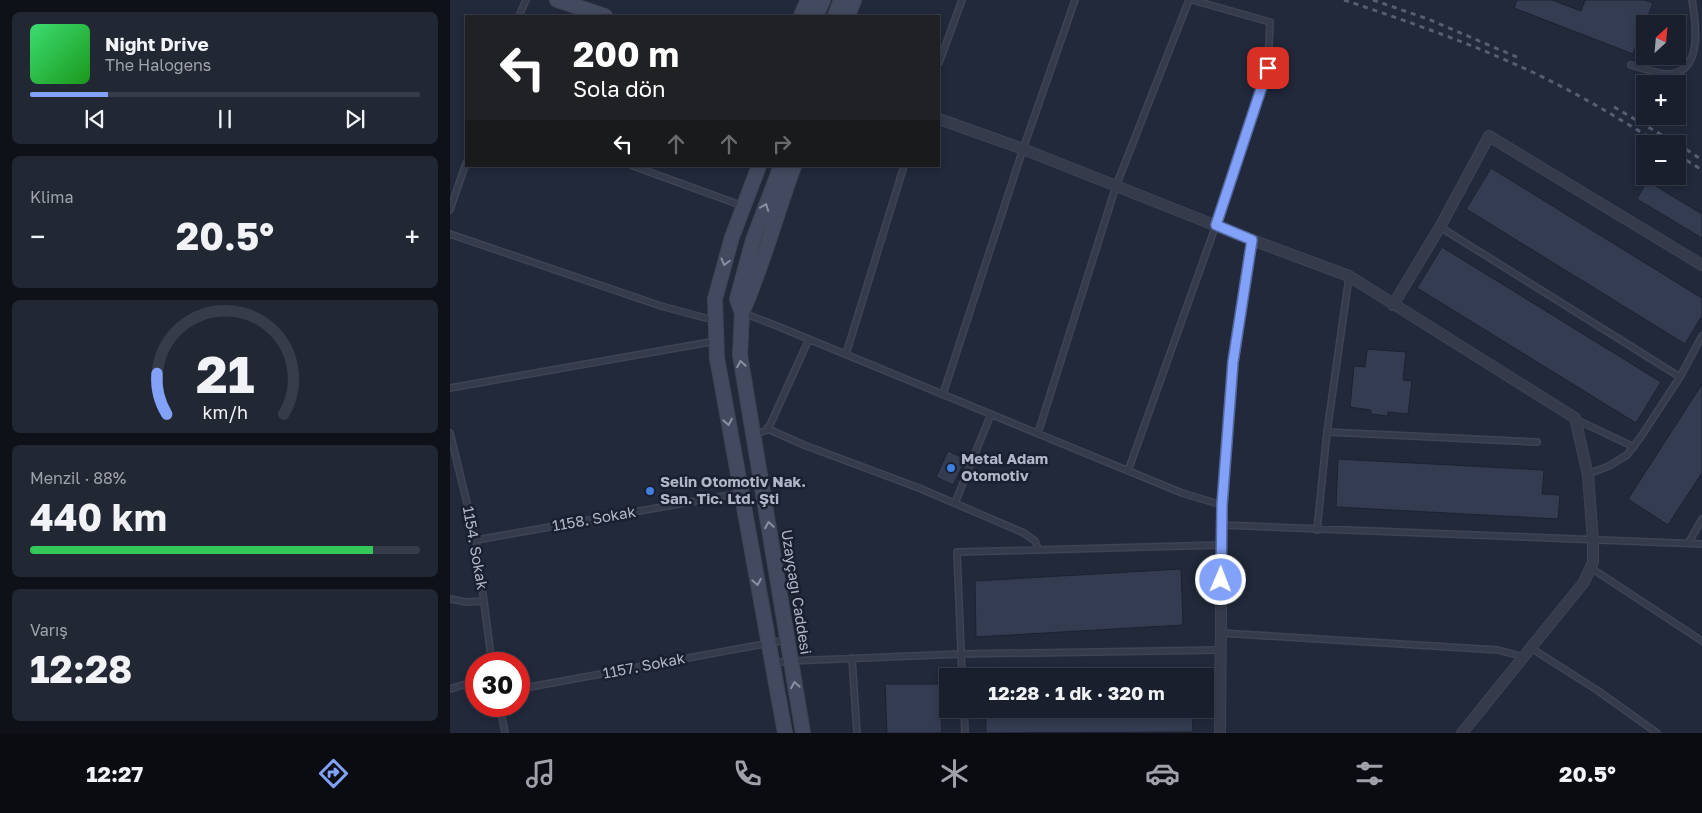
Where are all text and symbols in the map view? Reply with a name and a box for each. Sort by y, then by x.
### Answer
north arrow [1636,15,1686,65]
map controls [1636,15,1686,185]
text: Night Drive [105,32,209,55]
text: 200 m [573,33,679,75]
icon: left [490,35,555,100]
pin [1247,47,1289,89]
icon: arrive [1254,54,1282,82]
text: The Halogens [105,55,211,75]
text: Sola dön [573,75,666,102]
button: + [1636,75,1686,125]
icon: previous [81,105,109,133]
icon: pause [211,105,239,133]
icon: next [341,105,369,133]
icon: left [609,130,637,158]
icon: ahead [662,130,690,158]
icon: ahead [715,130,743,158]
icon: right [768,130,796,158]
button: − [1636,135,1686,185]
text: Klima [30,187,74,207]
one-way arrow [759,204,769,212]
text: 20.5° [176,213,274,258]
text: − [30,220,45,253]
text: + [405,220,420,253]
one-way arrow [721,257,731,265]
text: 21 [196,342,254,404]
one-way arrow [737,360,747,369]
text: km/h [202,401,248,423]
one-way arrow [723,417,733,426]
place label: Metal Adam Otomotiv [961,449,1048,484]
marker: Metal Adam Otomotiv [945,462,957,474]
text: Menzil · 88% [30,468,126,488]
place label: Selin Otomotiv Nak. San. Tic. Ltd. Şti [660,472,806,507]
marker: Selin Otomotiv Nak. San. Tic. Ltd. Şti [644,485,656,497]
text: 440 km [30,494,167,539]
street label: 1158. Sokak [551,502,638,534]
street label: 1154. Sokak [460,505,492,592]
one-way arrow [764,520,774,529]
street label: Uzayçağı Caddesi [778,528,816,656]
position arrow [1194,553,1246,605]
one-way arrow [752,577,762,586]
text: Varış [30,620,68,640]
text: 12:28 [30,646,132,691]
street label: 1157. Sokak [601,648,687,682]
speed limit sign: 30 [465,652,530,717]
one-way arrow [791,681,801,689]
text: 12:28 · 1 dk · 320 m [988,681,1165,704]
icon: directions [316,756,351,791]
icon: music [523,756,558,791]
icon: phone [730,756,765,791]
icon: climate [937,756,972,791]
icon: car [1145,756,1180,791]
icon: filters [1352,756,1387,791]
text: 12:27 [86,760,143,787]
text: 20.5° [1559,760,1616,787]

